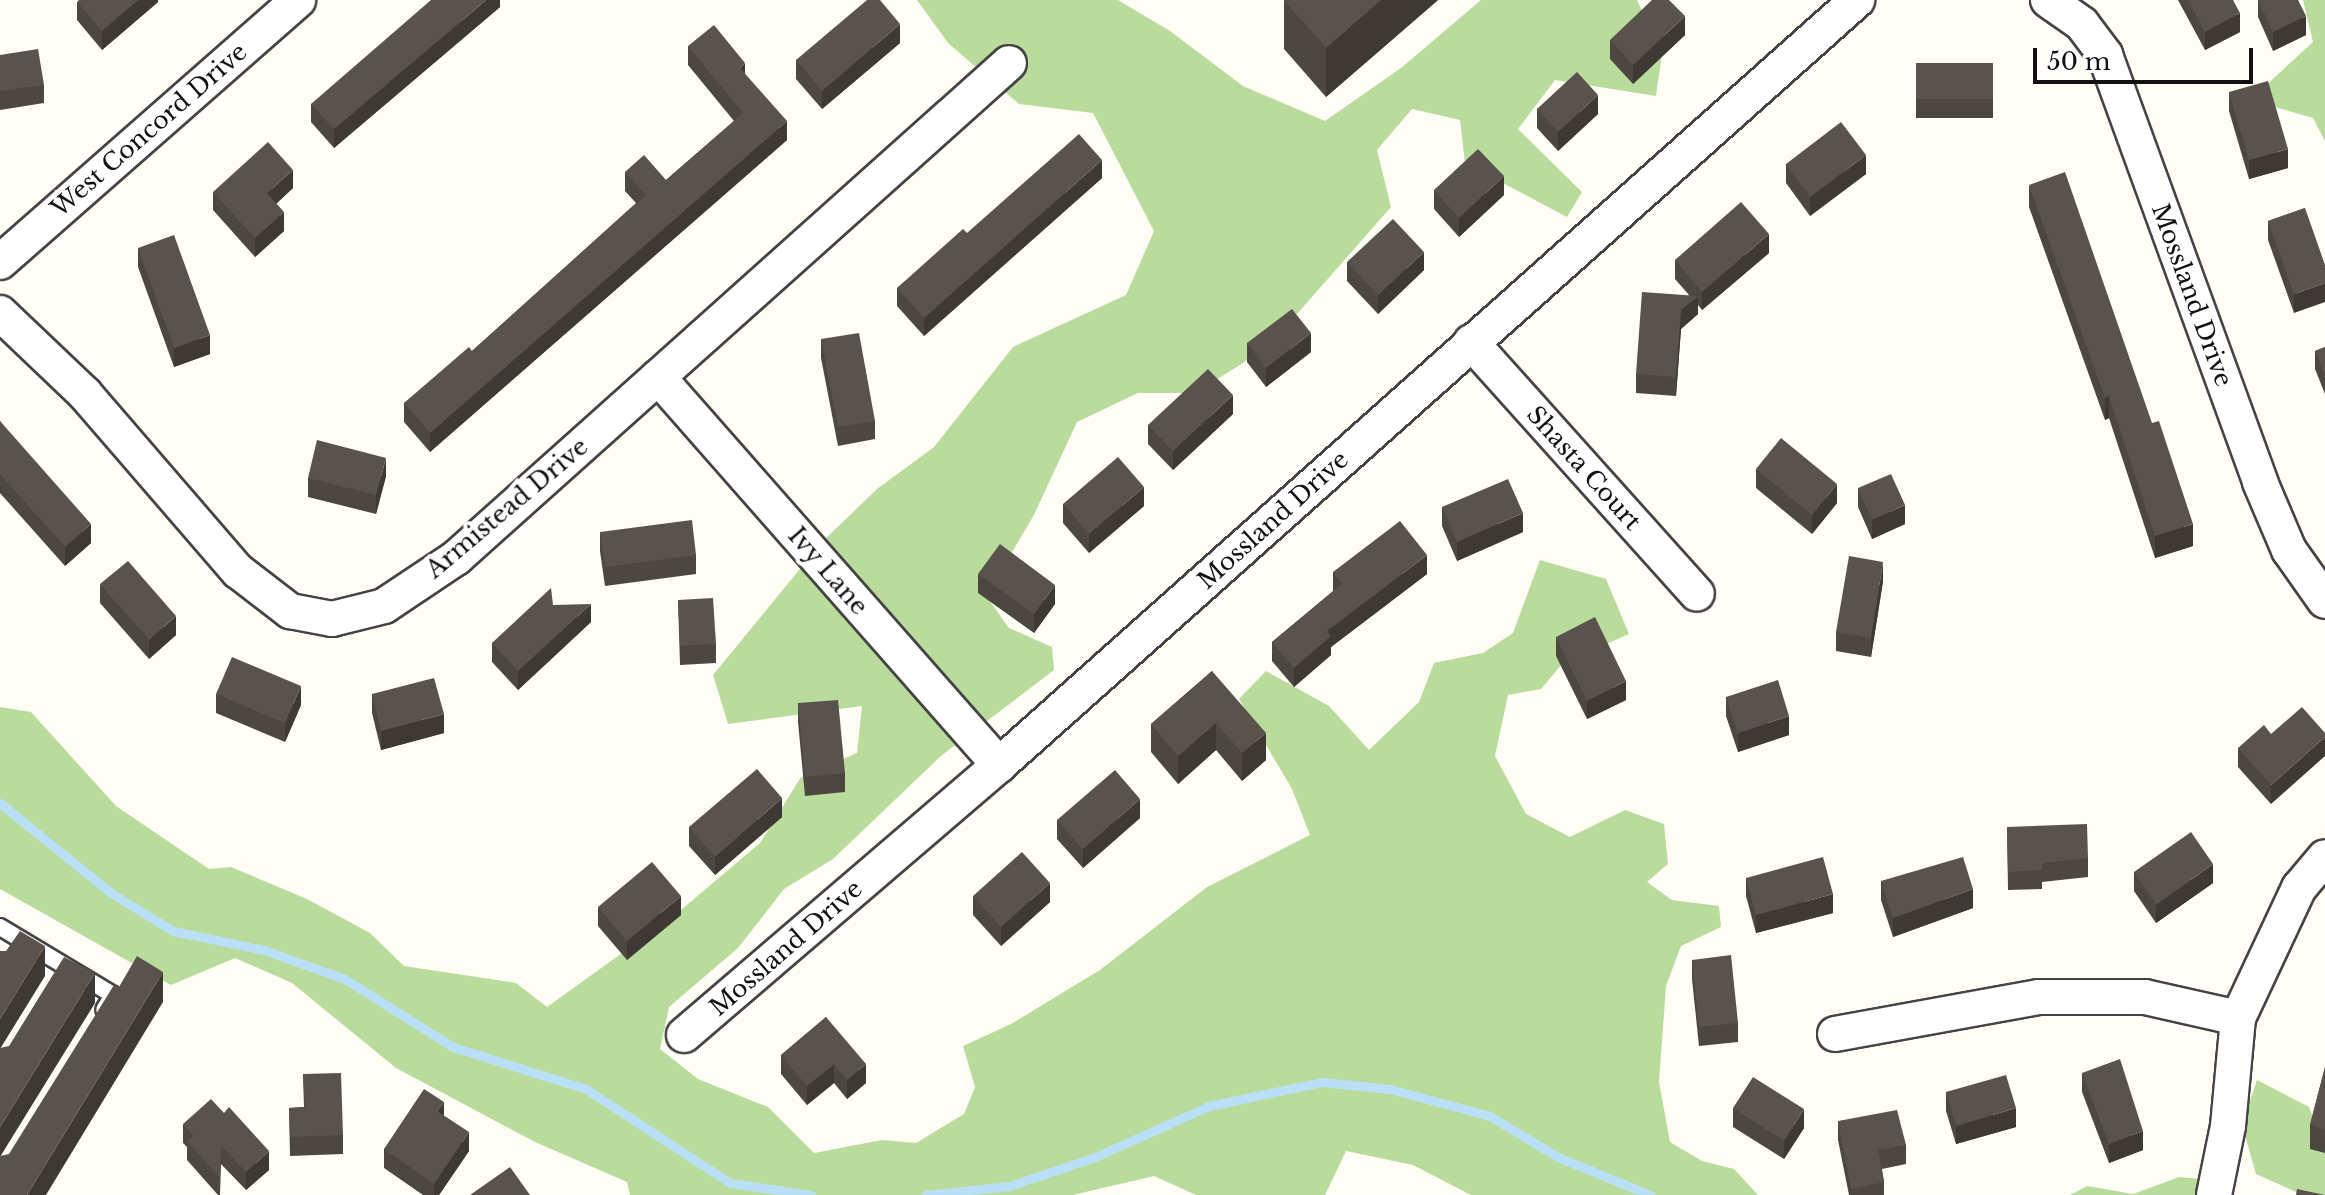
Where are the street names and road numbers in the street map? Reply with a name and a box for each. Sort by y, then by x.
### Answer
street label: West Concord Drive [45,37,253,223]
street label: Mossland Drive [2146,200,2238,390]
street label: Shasta Court [1521,400,1647,536]
street label: Armistead Drive [420,432,594,584]
street label: Mossland Drive [1192,445,1354,595]
street label: Ivy Lane [782,521,874,621]
street label: Mossland Drive [704,874,868,1022]

